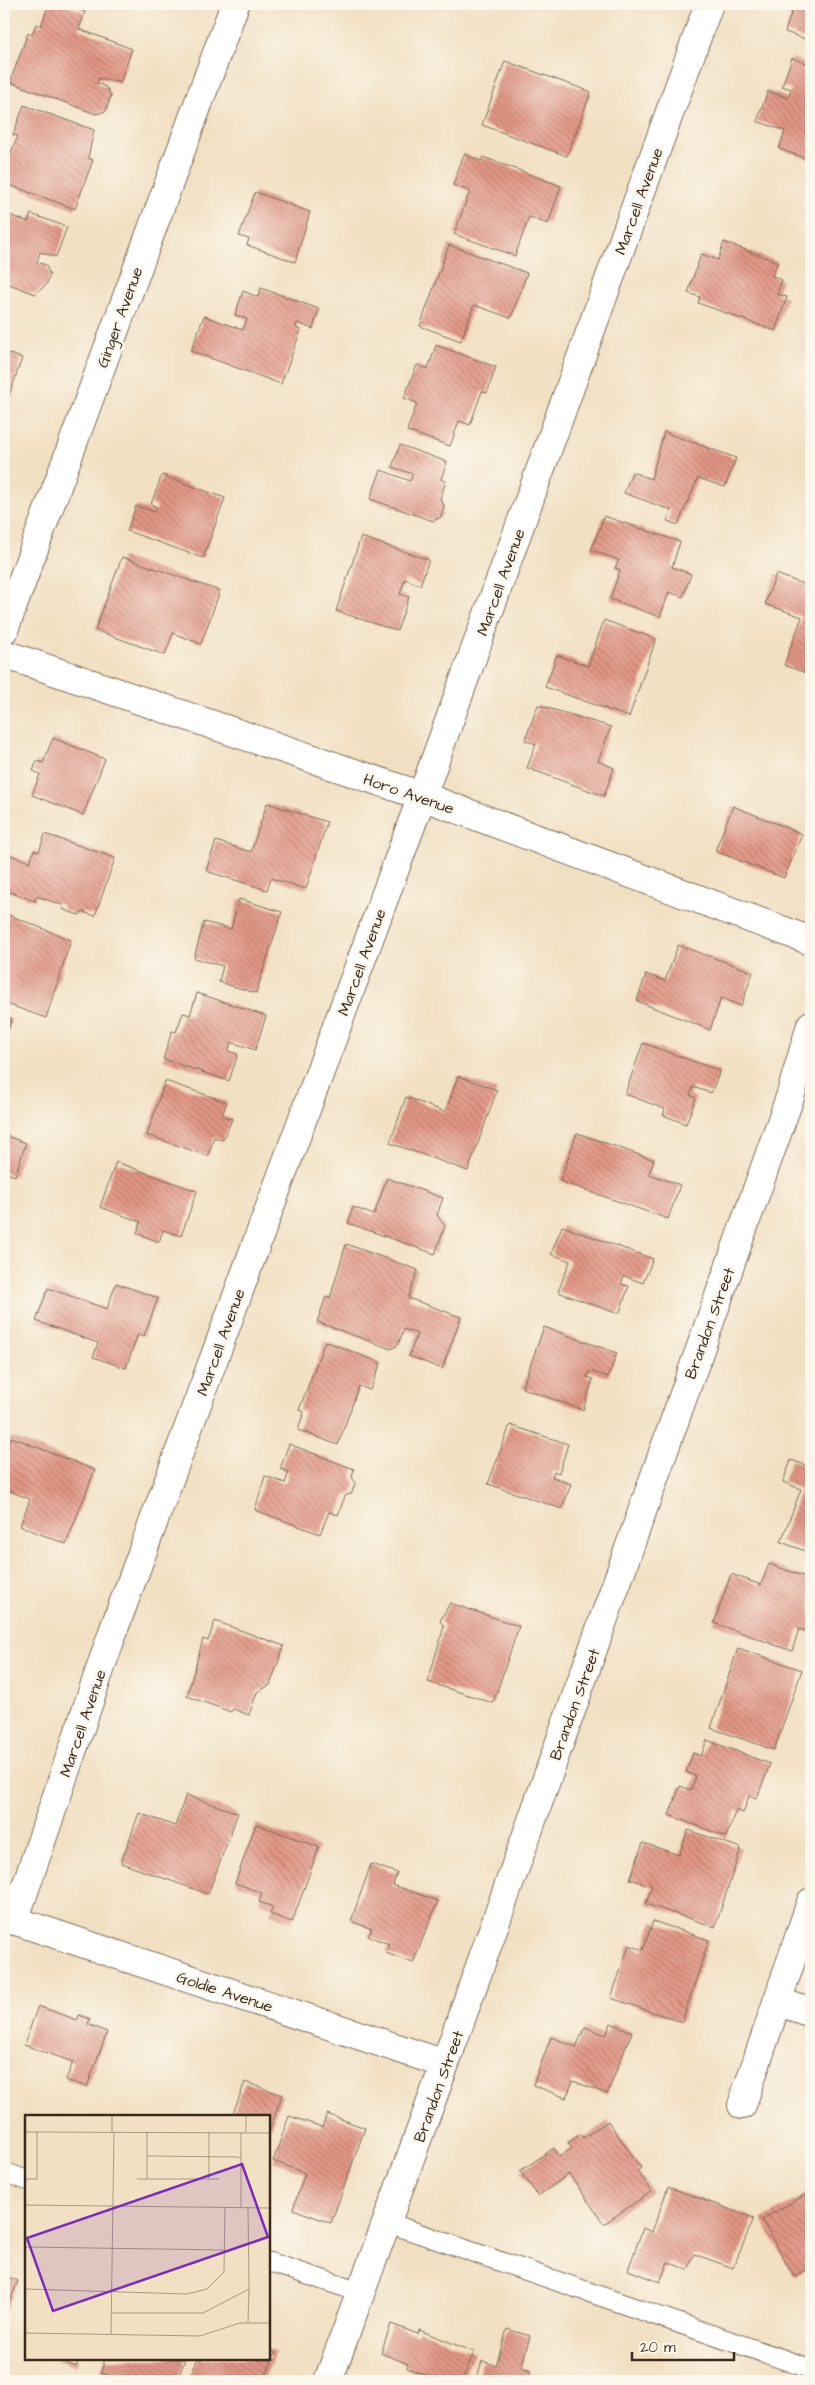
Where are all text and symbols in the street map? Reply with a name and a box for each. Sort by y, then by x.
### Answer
street label: Marcell Avenue [609,144,669,258]
street label: Ginger Avenue [92,264,149,371]
street label: Marcell Avenue [471,525,531,639]
street label: Horo Avenue [360,768,457,820]
street label: Marcell Avenue [332,905,392,1019]
street label: Brandon Street [680,1264,741,1382]
street label: Marcell Avenue [191,1285,251,1399]
street label: Brandon Street [545,1645,606,1763]
street label: Marcell Avenue [54,1666,112,1780]
street label: Goldie Avenue [174,1966,276,2018]
street label: Brandon Street [409,2027,470,2145]
inset map [25,2115,270,2360]
scale bar [632,2330,735,2362]
text: 20 m [640,2337,676,2358]

